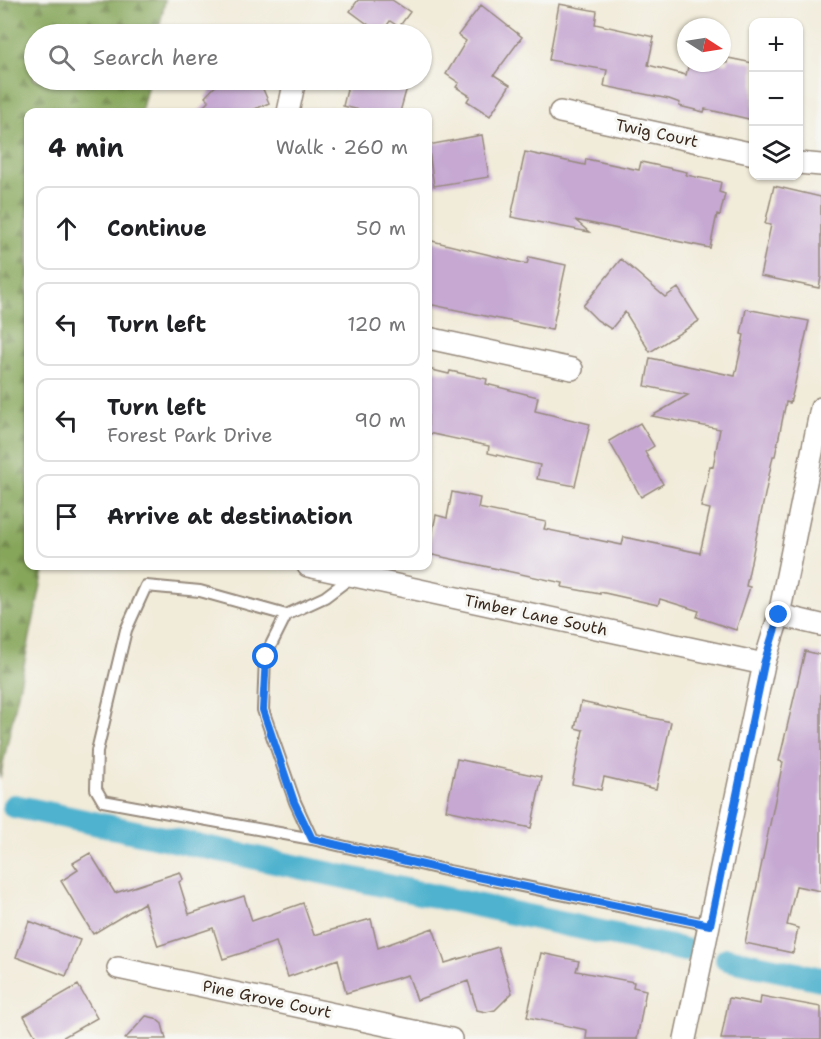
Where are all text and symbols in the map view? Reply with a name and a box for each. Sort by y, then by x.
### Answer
north arrow [677,18,731,72]
map controls [749,18,803,180]
button: + [749,18,803,72]
search box [24,24,432,90]
icon: search [45,41,78,74]
text: Search here [93,43,219,72]
button: − [749,72,803,126]
street label: Twig Court [614,114,700,152]
button: layers [749,126,803,180]
text: 4 min [48,130,124,165]
text: Walk · 260 m [276,134,408,160]
icon: ahead [50,212,83,245]
text: Continue [107,214,207,243]
text: 50 m [356,215,406,241]
icon: left [50,308,83,341]
text: Turn left [107,310,206,339]
text: 120 m [347,311,406,337]
text: Turn left [107,393,206,422]
icon: left [50,404,83,437]
text: 90 m [354,407,406,433]
text: Forest Park Drive [107,422,273,448]
icon: arrive [50,500,83,533]
text: Arrive at destination [107,502,353,531]
street label: Timber Lane South [462,590,610,640]
route end [765,601,791,627]
route start [252,643,278,669]
street label: Pine Grove Court [201,975,333,1023]

